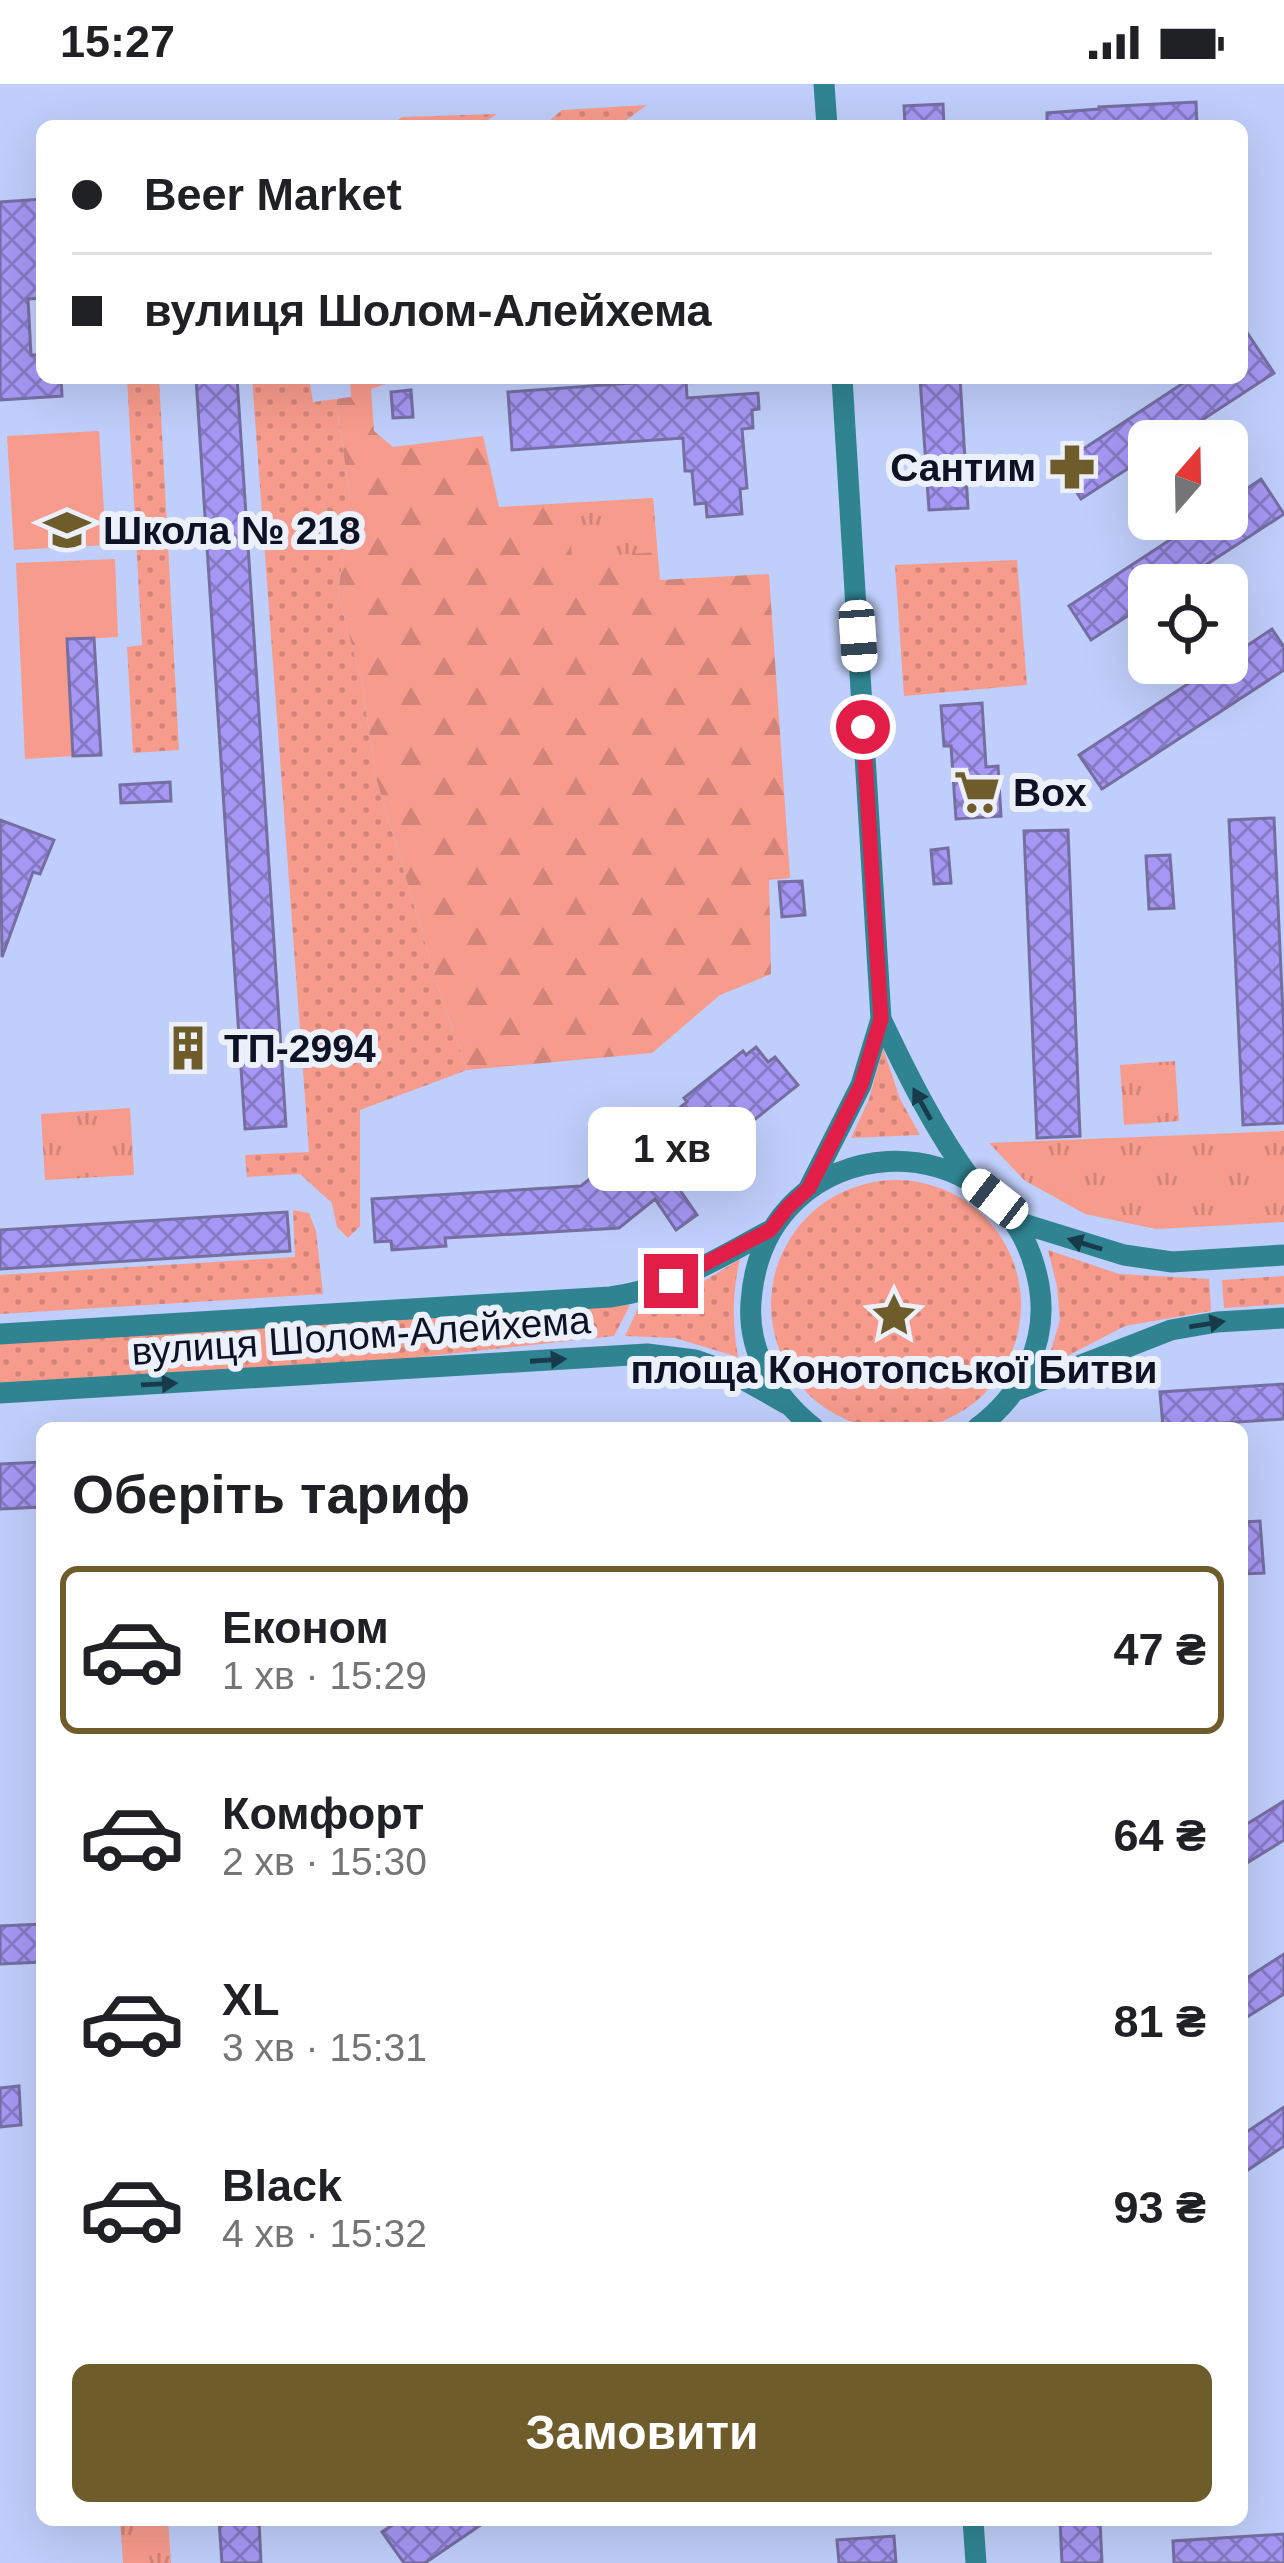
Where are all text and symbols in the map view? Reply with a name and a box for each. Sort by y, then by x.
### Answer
text: 15:27 [60,16,175,67]
text: Beer Market [144,169,402,220]
text: вулиця Шолом-Алейхема [144,285,712,336]
north arrow [1128,420,1248,540]
map controls [1128,420,1248,684]
pharmacy icon: Сантим [1047,442,1097,492]
place label: Сантим [890,446,1036,489]
school or university icon: Школа № 218 [42,505,92,555]
place label: Школа № 218 [103,509,361,552]
button: locate [1128,564,1248,684]
car [838,599,878,673]
route start [836,700,890,754]
supermarket icon: Box [952,767,1002,817]
place label: Box [1013,771,1087,814]
building icon: ТП-2994 [163,1023,213,1073]
place label: ТП-2994 [224,1027,376,1070]
one-way arrow [912,1086,933,1121]
callout: 1 хв [587,1107,755,1191]
text: 1 хв [633,1127,711,1170]
car [956,1163,1034,1235]
one-way arrow [1066,1234,1103,1252]
route end [644,1254,698,1308]
place icon: площа Конотопської Битви [869,1290,919,1340]
street label: вулиця Шолом-Алейхема [130,1298,592,1373]
one-way arrow [1188,1315,1226,1333]
place label: площа Конотопської Битви [631,1348,1157,1391]
one-way arrow [530,1350,567,1369]
one-way arrow [141,1374,179,1393]
text: Оберіть тариф [72,1464,470,1524]
icon: car [78,1596,186,1704]
text: Економ [222,1602,389,1653]
text: 47 ₴ [1113,1624,1206,1675]
text: 1 хв · 15:29 [222,1654,427,1697]
icon: car [78,1782,186,1890]
text: Комфорт [222,1788,424,1839]
text: 64 ₴ [1113,1810,1206,1861]
text: 2 хв · 15:30 [222,1840,427,1883]
icon: car [78,1968,186,2076]
text: XL [222,1974,280,2025]
text: 81 ₴ [1113,1996,1206,2047]
text: 3 хв · 15:31 [222,2026,427,2069]
icon: car [78,2154,186,2262]
text: Black [222,2160,342,2211]
text: 93 ₴ [1113,2182,1206,2233]
text: 4 хв · 15:32 [222,2212,427,2255]
button: Замовити [72,2364,1212,2502]

